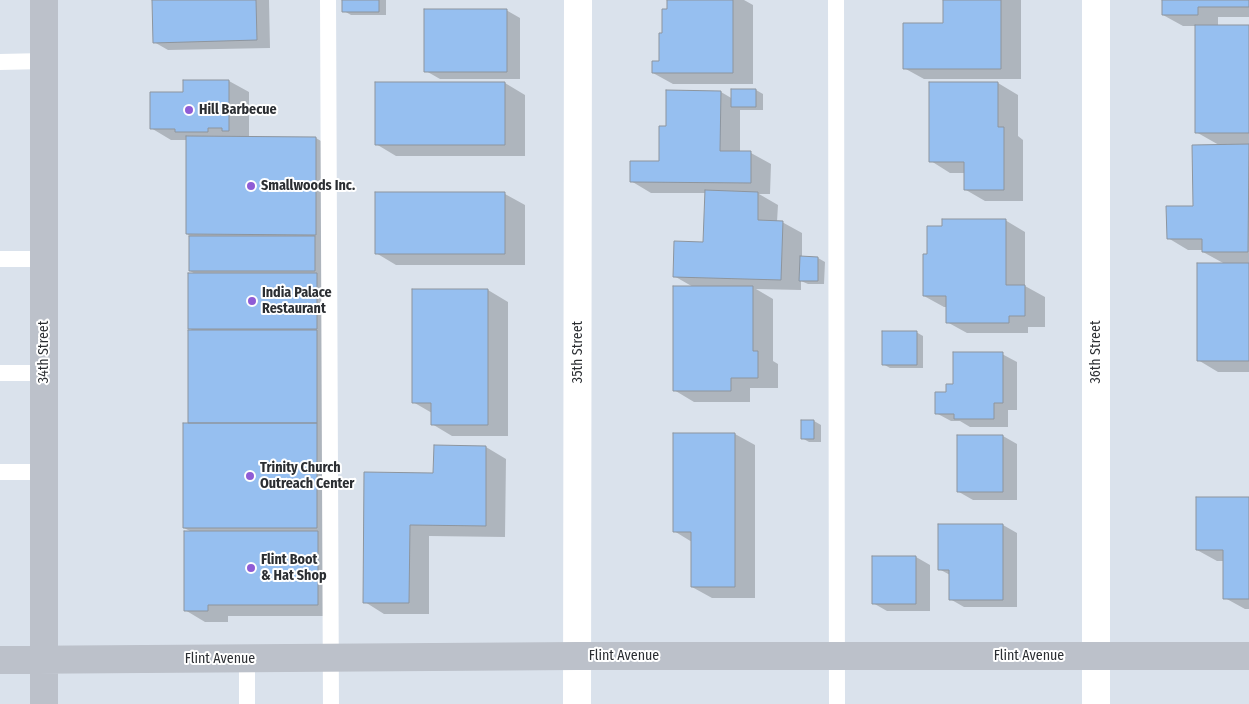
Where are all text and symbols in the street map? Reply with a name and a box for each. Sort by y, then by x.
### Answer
place label: Hill Barbecue [199,102,277,118]
marker: Hill Barbecue [183,104,195,116]
place label: Smallwoods Inc. [261,178,355,194]
marker: Smallwoods Inc. [245,180,257,192]
place label: India Palace Restaurant [262,285,332,318]
marker: India Palace Restaurant [246,295,258,307]
street label: 34th Street [36,321,52,383]
street label: 35th Street [570,321,586,383]
street label: 36th Street [1088,321,1104,383]
place label: Trinity Church Outreach Center [260,460,354,492]
marker: Trinity Church Outreach Center [244,470,256,482]
place label: Flint Boot & Hat Shop [261,552,327,584]
marker: Flint Boot & Hat Shop [245,562,257,574]
street label: Flint Avenue [589,648,659,664]
street label: Flint Avenue [994,648,1064,664]
street label: Flint Avenue [185,651,255,667]

